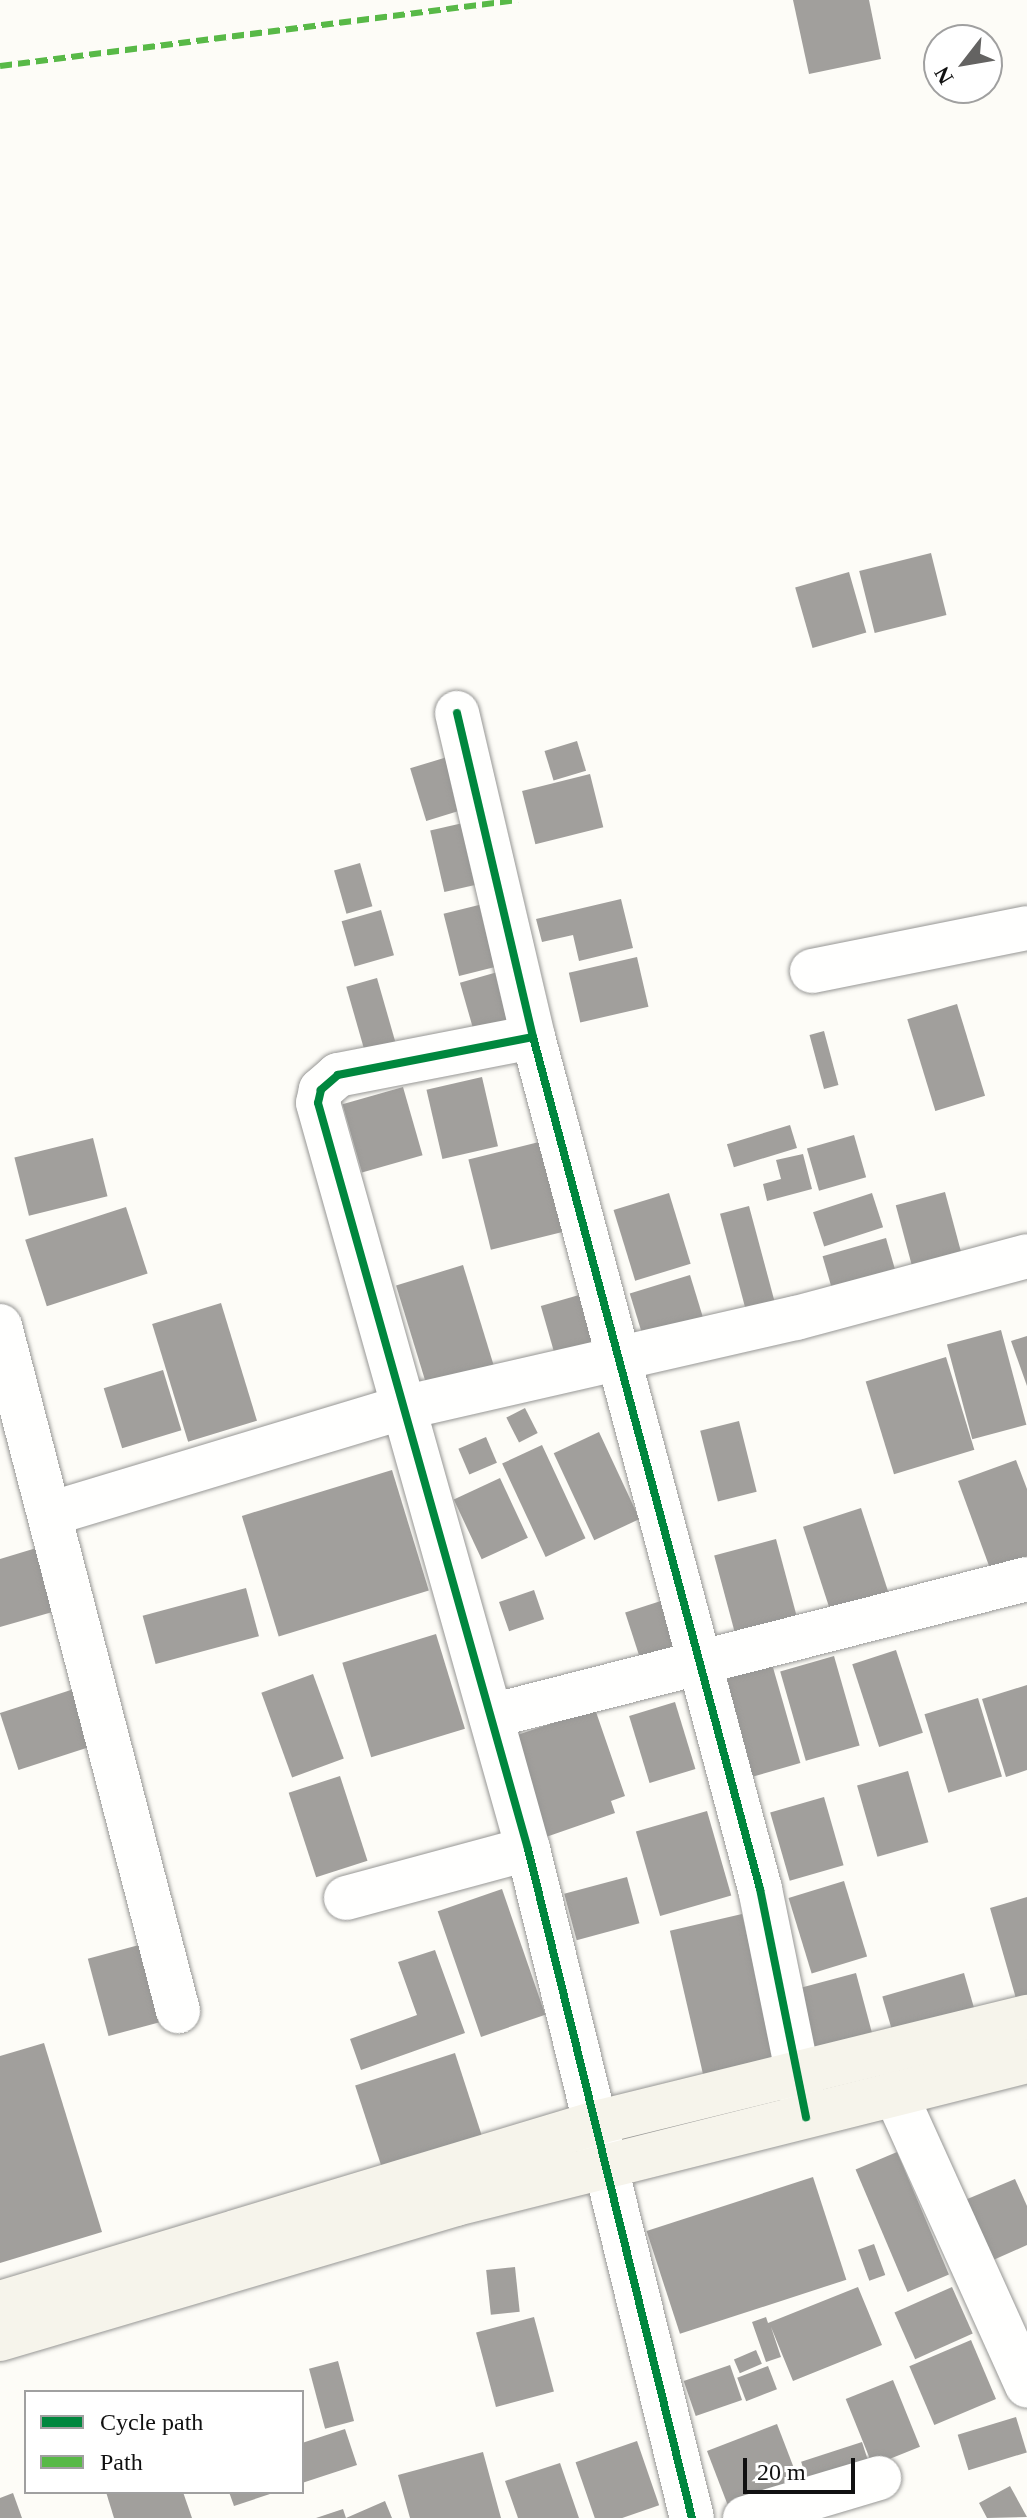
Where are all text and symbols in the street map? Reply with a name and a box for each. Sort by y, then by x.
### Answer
north arrow [923,24,1003,104]
text: N [929,62,959,89]
legend [24,2390,304,2494]
text: Cycle path [100,2409,203,2435]
scale bar [747,2442,859,2492]
text: Path [100,2449,143,2475]
text: 20 m [757,2459,806,2485]

